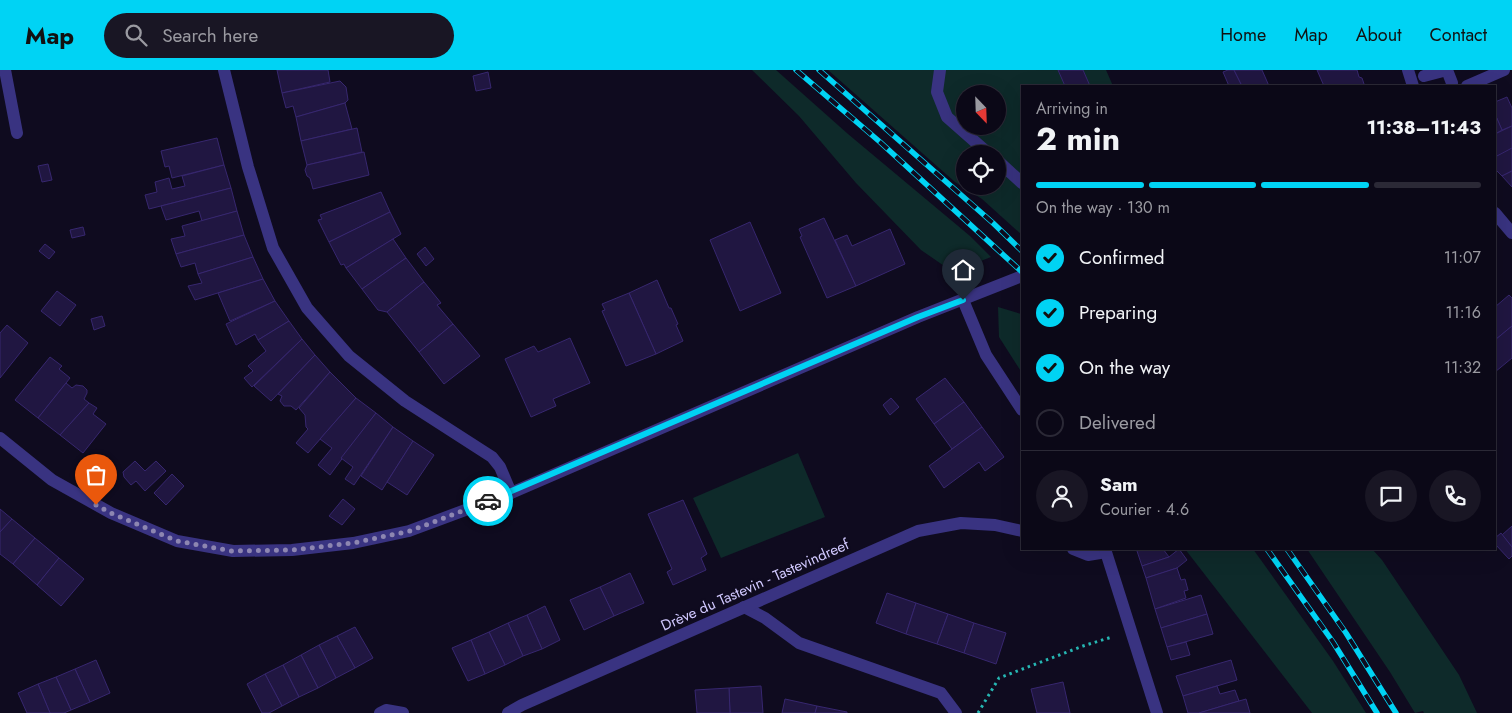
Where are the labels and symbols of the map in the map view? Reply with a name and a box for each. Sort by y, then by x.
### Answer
north arrow [956,85,1006,135]
pin [942,249,984,300]
pin [75,454,117,505]
courier [463,476,513,526]
street label: Drève du Tastevin - Tastevindreef [657,533,853,637]

